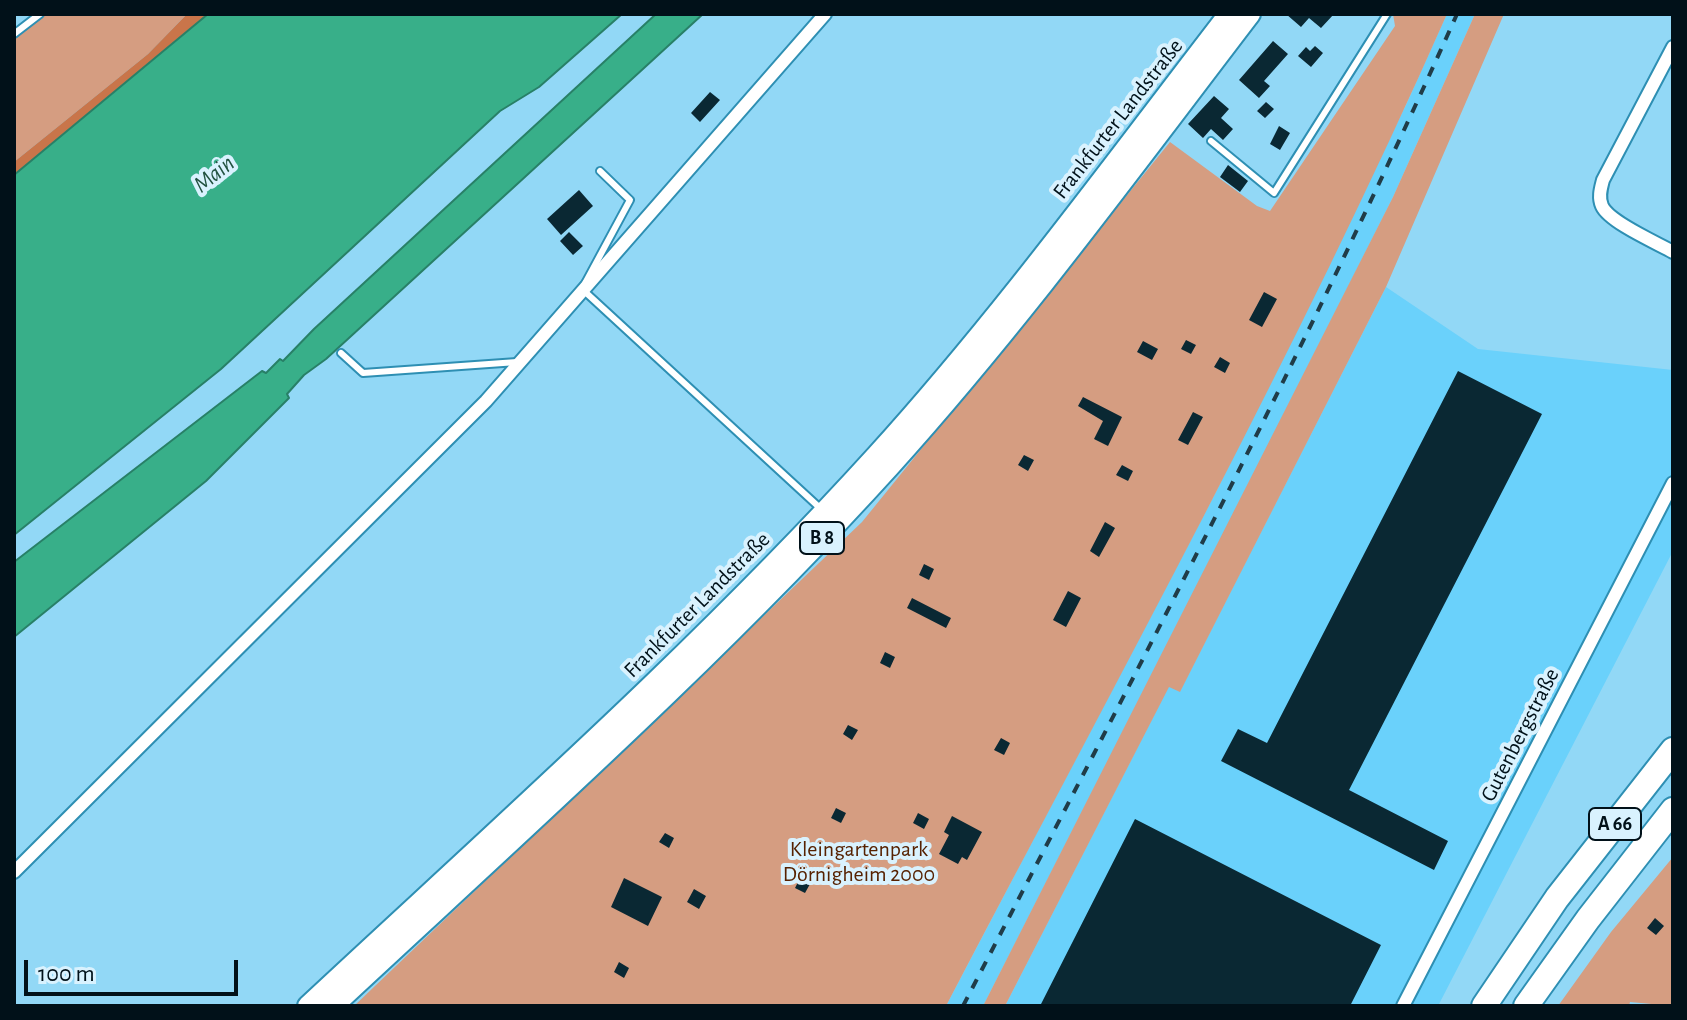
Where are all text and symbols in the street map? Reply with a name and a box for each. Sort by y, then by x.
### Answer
street label: Frankfurter Landstraße [1047,34,1189,204]
water label: Main [188,149,240,199]
road number: B 8 [800,522,844,554]
street label: Frankfurter Landstraße [618,526,776,684]
street label: Gutenbergstraße [1475,664,1565,806]
road number: A 66 [1589,808,1641,840]
park label: Kleingartenpark Dörnigheim 2000 [783,836,935,888]
scale bar [28,944,242,994]
text: 100 m [38,962,95,986]

